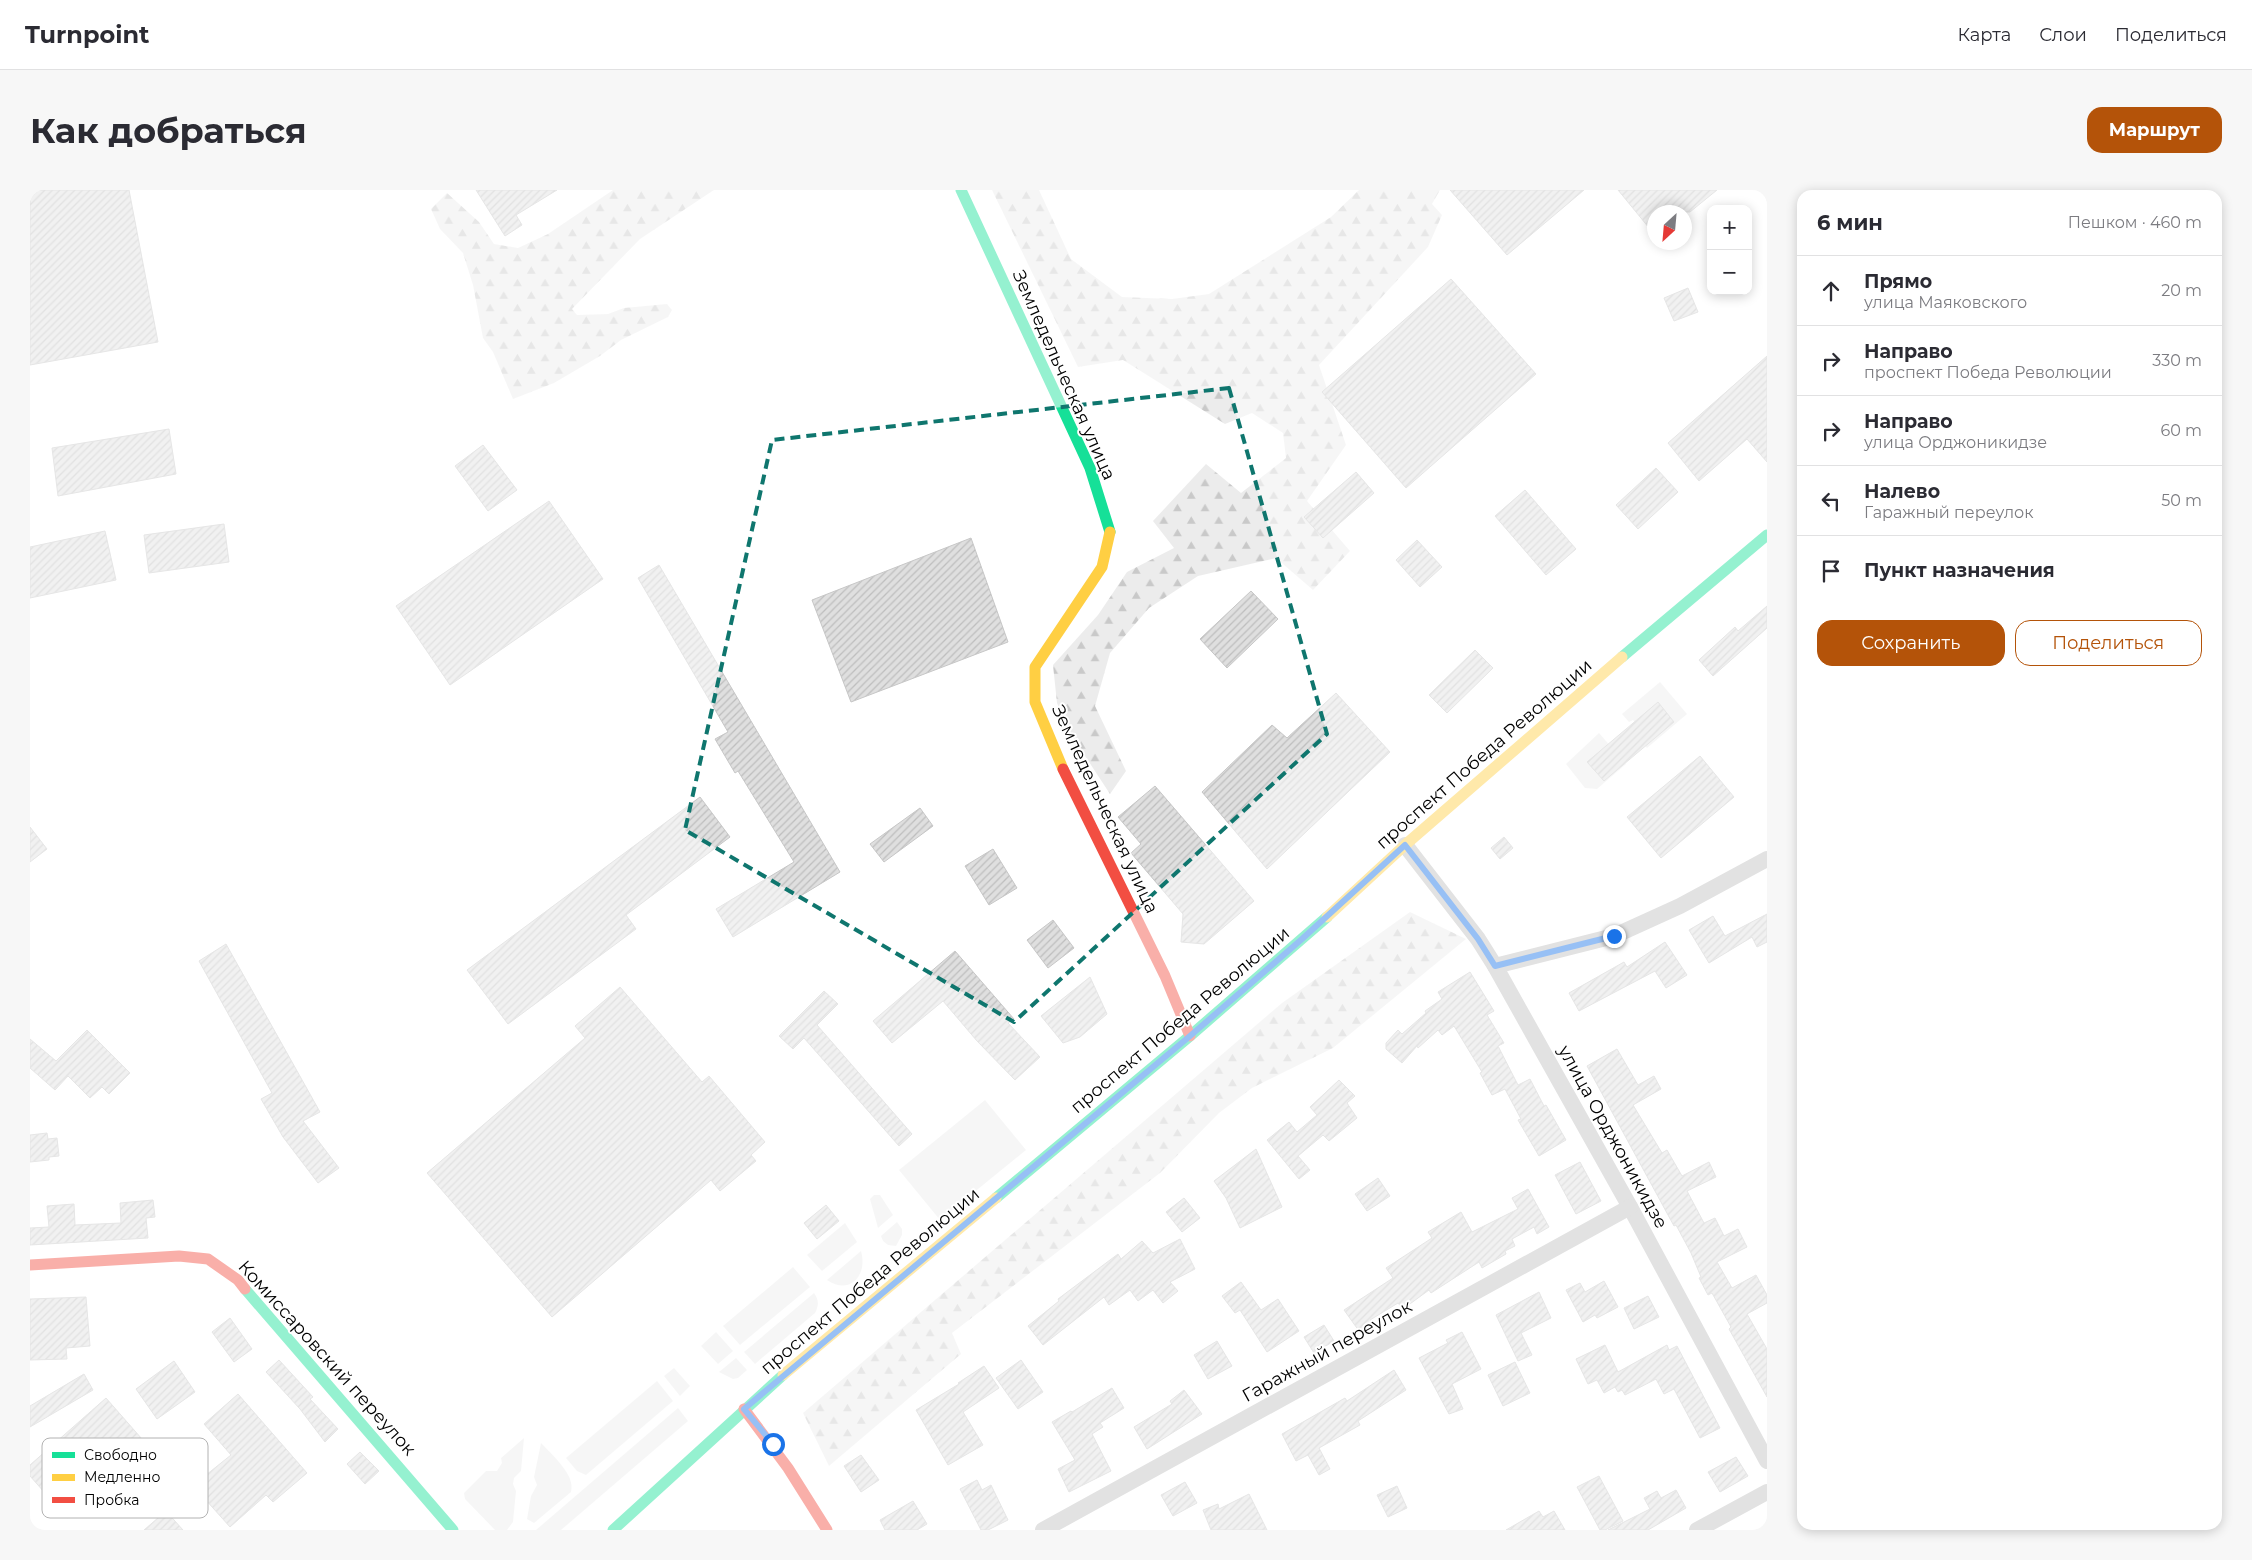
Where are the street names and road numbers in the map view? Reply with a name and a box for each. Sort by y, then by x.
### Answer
street label: Земледельческая улица [1008,267,1120,483]
street label: проспект Победа Революции [1372,654,1596,854]
street label: Земледельческая улица [1047,701,1163,917]
street label: проспект Победа Революции [1066,922,1294,1118]
street label: улица Орджоникидзе [1553,1041,1673,1232]
street label: проспект Победа Революции [756,1183,984,1379]
street label: Комиссаровский переулок [234,1256,421,1461]
street label: Гаражный переулок [1238,1295,1416,1407]

